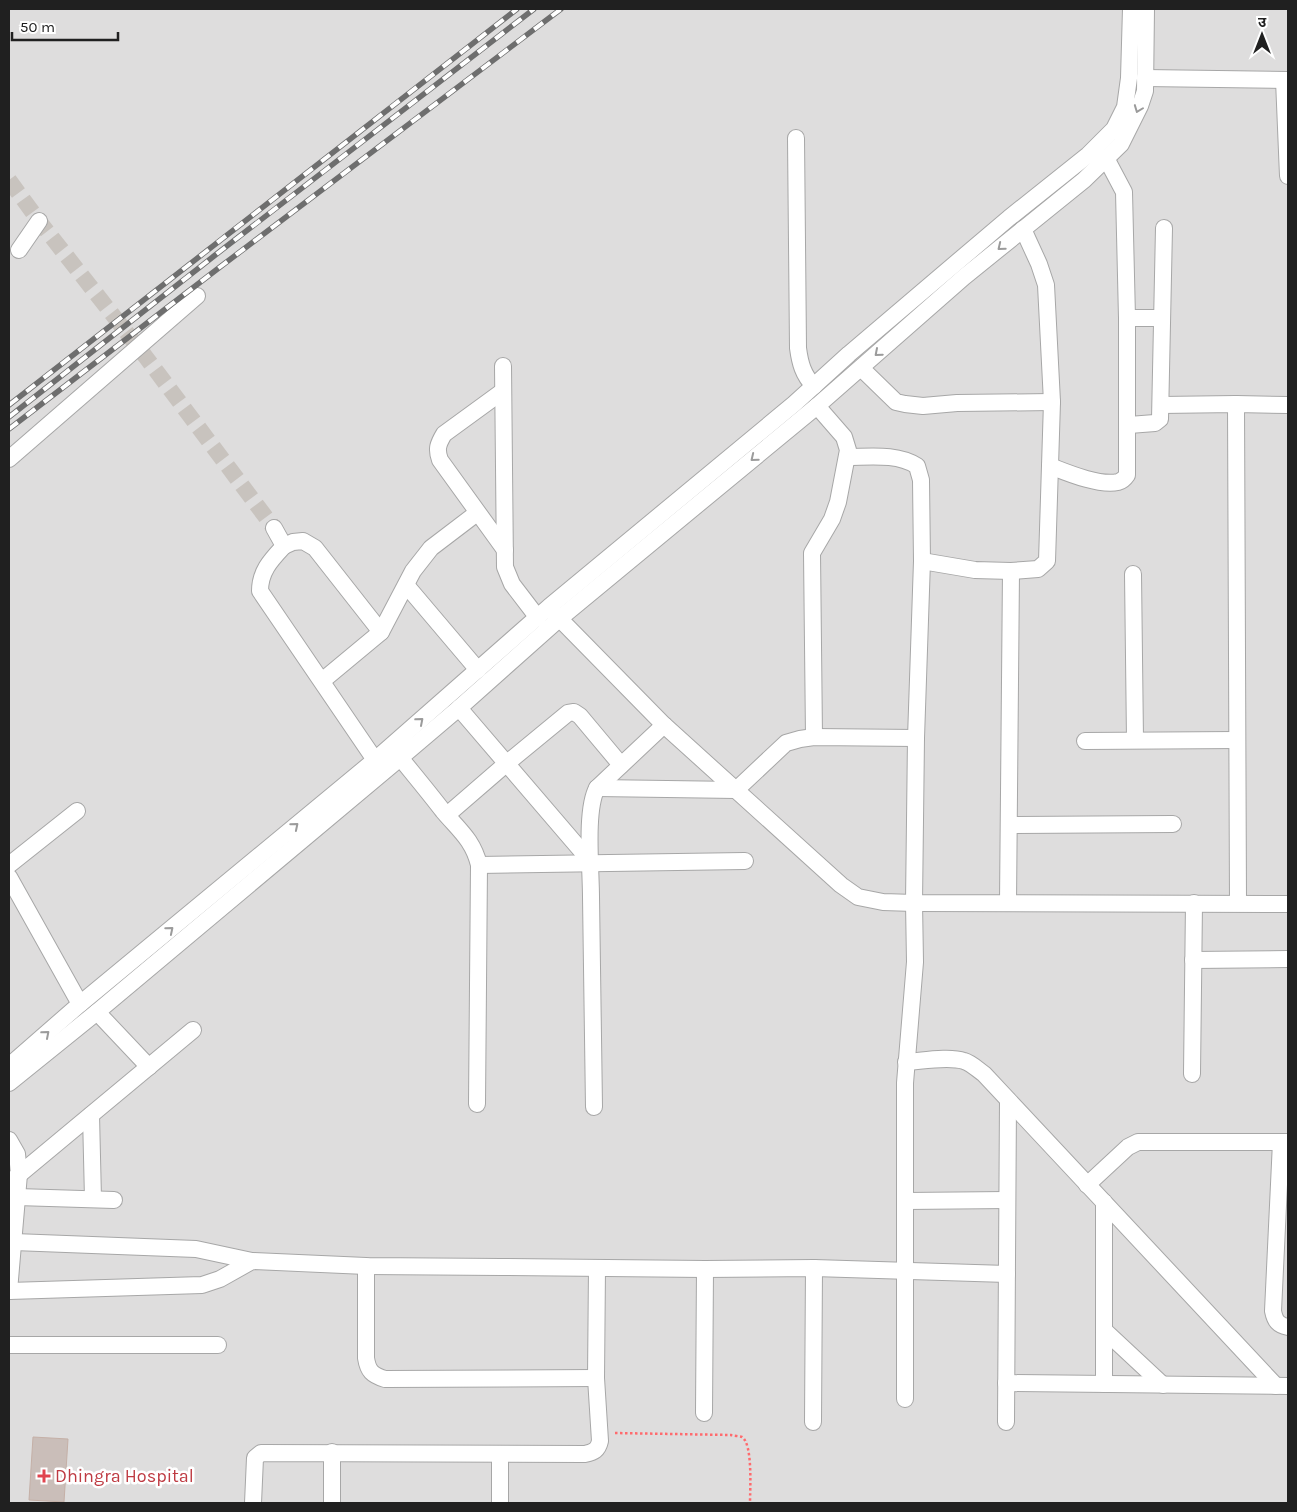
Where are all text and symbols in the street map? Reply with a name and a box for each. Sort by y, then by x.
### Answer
scale bar [12,10,119,42]
north arrow [1237,10,1287,60]
text: उ [1258,14,1267,31]
text: 50 m [20,18,55,36]
one-way arrow [1134,104,1145,113]
one-way arrow [998,241,1007,249]
one-way arrow [874,347,883,356]
one-way arrow [751,453,760,461]
one-way arrow [414,718,423,727]
one-way arrow [290,822,299,831]
one-way arrow [165,926,174,935]
one-way arrow [40,1031,49,1040]
place label: Dhingra Hospital [55,1465,194,1487]
marker: Dhingra Hospital [37,1469,51,1483]

